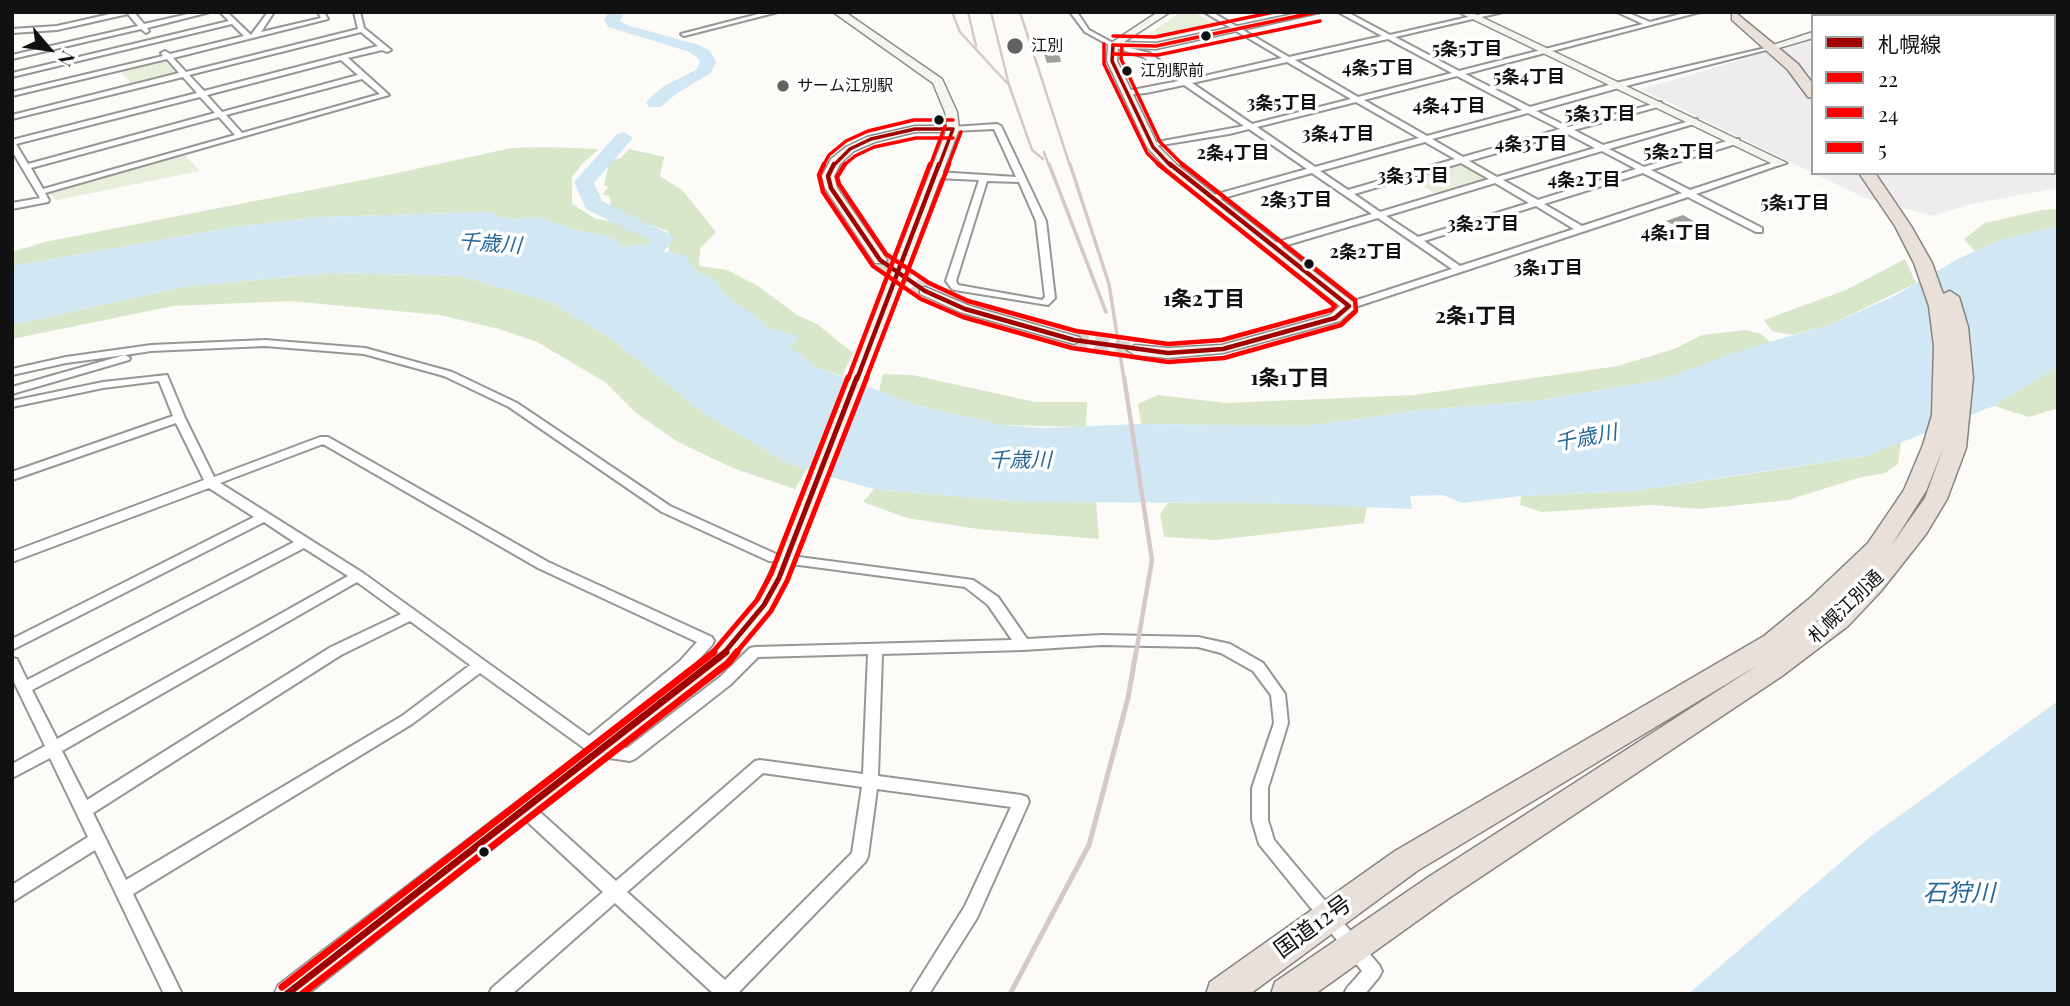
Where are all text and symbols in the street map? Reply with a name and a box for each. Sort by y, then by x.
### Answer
north arrow [14,14,84,84]
legend [1811,14,2056,175]
unlabelled marker [1199,29,1213,43]
text: 札幌線 [1878,29,1941,57]
marker: 江別 [1005,36,1025,56]
place label: 江別 [1031,36,1063,56]
district label: 5条5丁目 [1432,38,1502,60]
text: N [53,47,82,71]
district label: 4条5丁目 [1342,57,1414,79]
place label: 江別駅前 [1140,61,1204,81]
marker: 江別駅前 [1120,64,1134,78]
text: 22 [1878,64,1898,92]
district label: 5条4丁目 [1493,66,1565,88]
place label: サーム江別駅 [797,76,893,96]
marker: サーム江別駅 [775,78,791,94]
district label: 3条5丁目 [1246,92,1318,114]
district label: 4条4丁目 [1412,95,1486,117]
text: 24 [1878,99,1898,127]
district label: 5条3丁目 [1564,103,1636,125]
unlabelled marker [932,113,946,127]
district label: 3条4丁目 [1302,123,1374,145]
district label: 4条3丁目 [1495,133,1567,155]
text: 5 [1878,134,1887,162]
district label: 5条2丁目 [1643,141,1715,163]
district label: 2条4丁目 [1197,142,1269,164]
district label: 3条3丁目 [1377,165,1449,187]
district label: 4条2丁目 [1548,169,1620,191]
district label: 2条3丁目 [1260,189,1332,211]
district label: 5条1丁目 [1760,192,1830,214]
district label: 3条2丁目 [1447,213,1519,235]
district label: 4条1丁目 [1641,222,1711,244]
water label: 千歳川 [458,229,522,259]
district label: 2条2丁目 [1330,241,1402,263]
unlabelled marker [1302,257,1316,271]
district label: 3条1丁目 [1513,257,1583,279]
district label: 1条2丁目 [1163,286,1245,312]
district label: 2条1丁目 [1435,303,1517,329]
district label: 1条1丁目 [1250,365,1330,391]
water label: 千歳川 [1553,420,1619,456]
water label: 千歳川 [989,447,1051,473]
street label: 札幌江別通 [1804,566,1888,648]
unlabelled marker [477,845,491,859]
water label: 石狩川 [1923,880,1995,908]
street label: 国道12号 [1269,890,1357,964]

